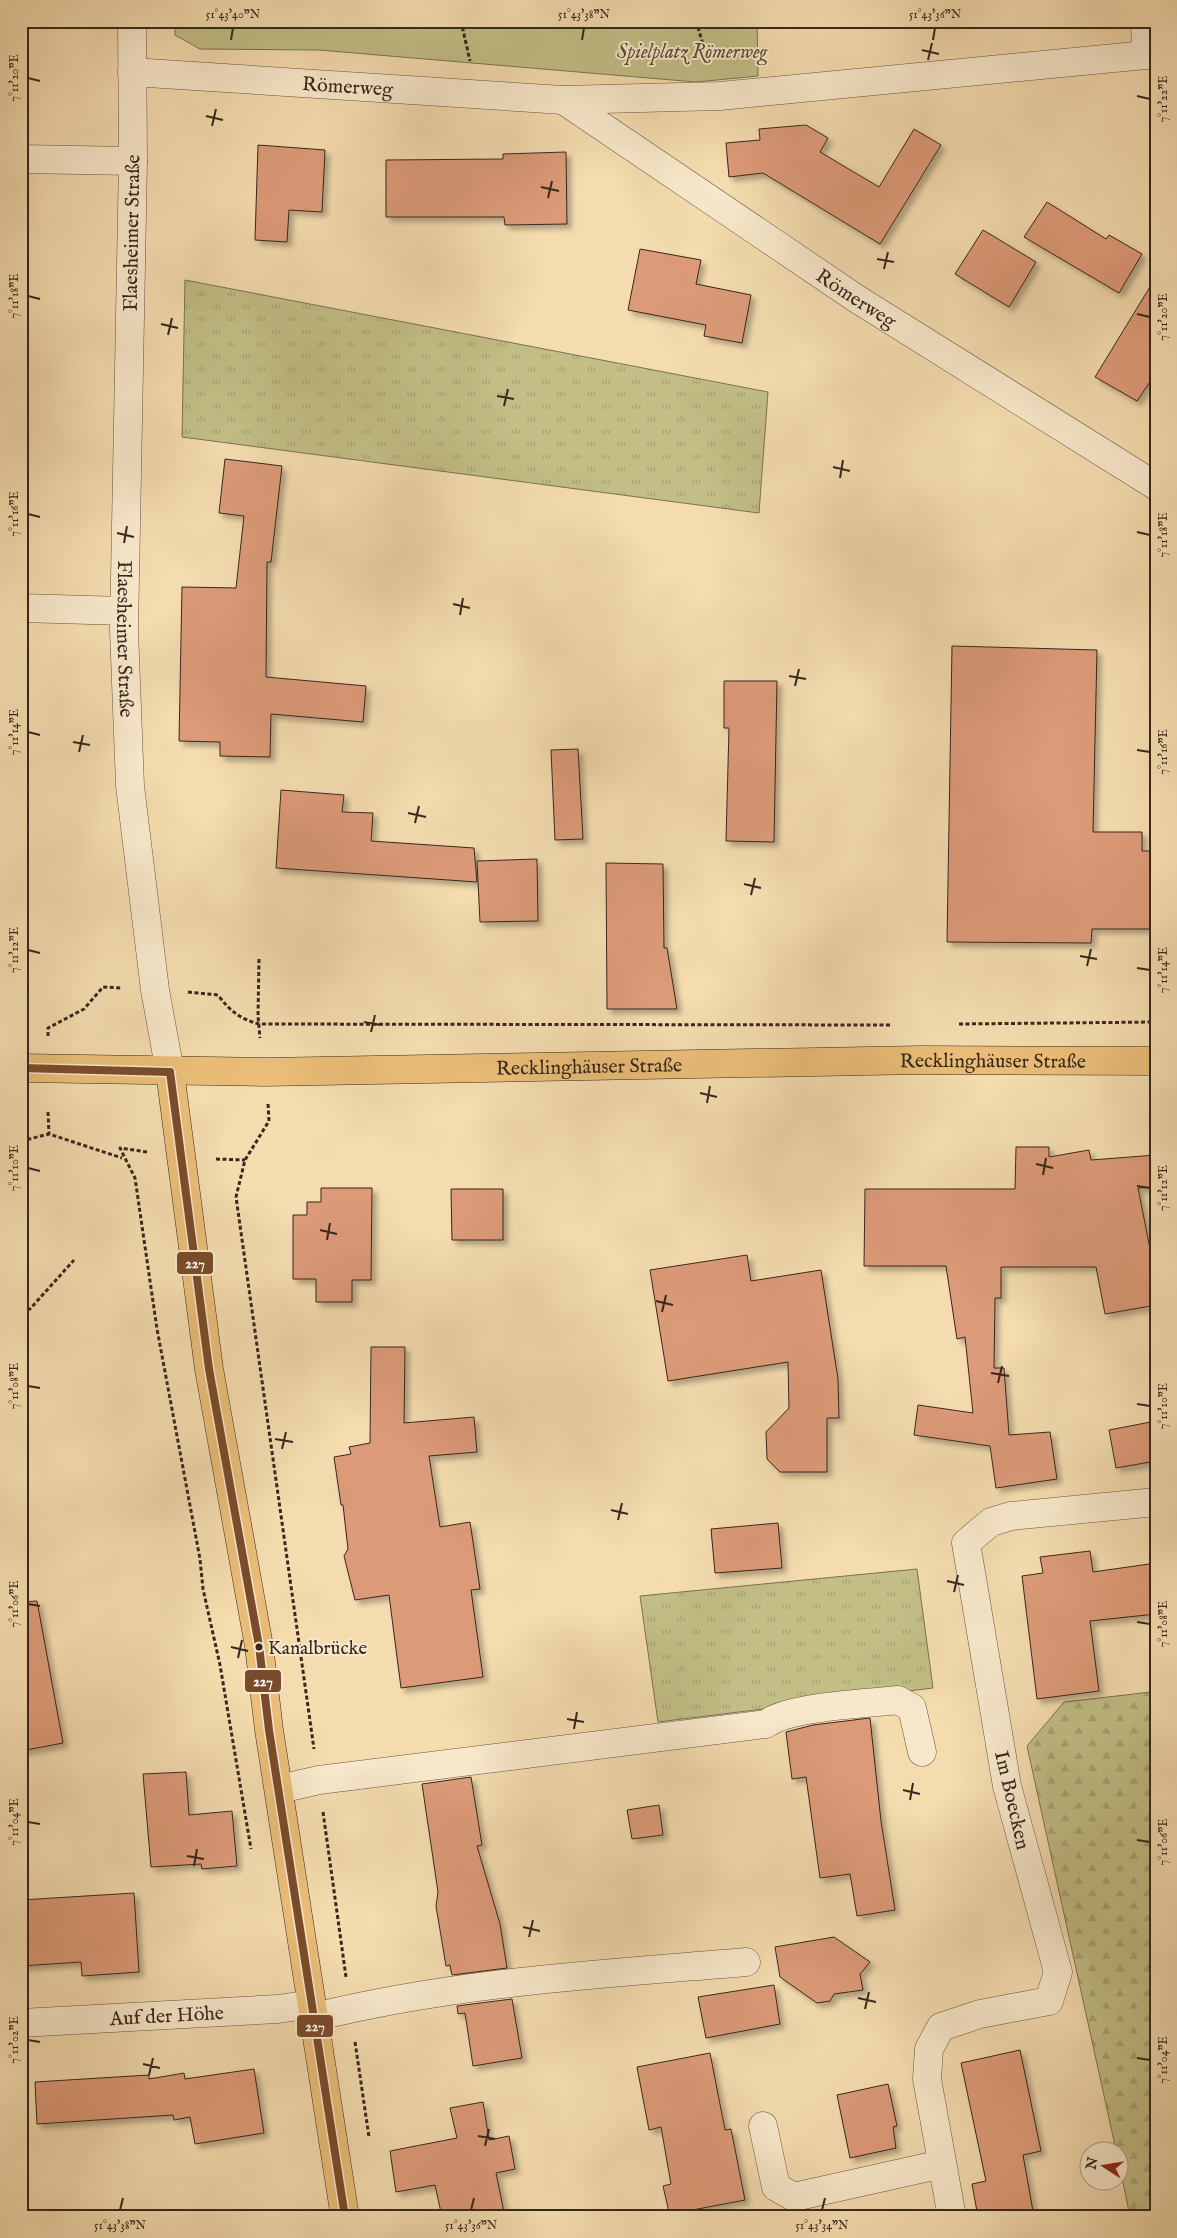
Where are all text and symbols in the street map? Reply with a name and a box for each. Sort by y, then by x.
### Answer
text: 51°43'40"N [206,7,261,22]
text: 51°43'38"N [558,7,611,22]
text: 51°43'36"N [909,7,962,22]
park label: Spielplatz Römerweg [617,40,769,66]
text: 7°11'20"E [7,54,22,102]
street label: Römerweg [301,72,395,103]
text: 7°11'22"E [1156,75,1171,123]
street label: Flaesheimer Straße [119,154,146,312]
street label: Römerweg [811,264,901,335]
text: 7°11'18"E [7,273,22,319]
text: 7°11'20"E [1156,293,1171,341]
text: 7°11'16"E [7,491,22,537]
text: 7°11'18"E [1156,512,1171,558]
street label: Flaesheimer Straße [110,560,138,718]
text: 7°11'14"E [7,709,22,755]
text: 7°11'16"E [1156,729,1171,775]
text: 7°11'12"E [7,927,22,973]
text: 7°11'14"E [1156,947,1171,993]
street label: Recklinghäuser Straße [900,1049,1086,1075]
street label: Recklinghäuser Straße [496,1053,682,1082]
text: 7°11'10"E [7,1145,22,1191]
text: 7°11'12"E [1156,1165,1171,1211]
line badge: 227 [176,1251,214,1275]
text: 227 [185,1255,205,1273]
text: 7°11'08"E [7,1363,22,1409]
text: 7°11'10"E [1156,1383,1171,1429]
text: 7°11'06"E [7,1581,22,1627]
text: 7°11'08"E [1156,1601,1171,1647]
place label: Kanalbrücke [268,1637,368,1661]
marker: Kanalbrücke [254,1642,264,1652]
line badge: 227 [244,1669,282,1693]
text: 227 [253,1673,273,1691]
street label: Im Boecken [988,1749,1035,1852]
text: 7°11'04"E [7,1798,22,1846]
text: 7°11'06"E [1156,1819,1171,1865]
street label: Auf der Höhe [108,2001,225,2032]
line badge: 227 [296,2014,334,2038]
text: 7°11'02"E [7,2016,22,2064]
text: 227 [305,2018,325,2036]
text: 7°11'04"E [1156,2036,1171,2084]
north arrow [1080,2140,1130,2190]
text: N [1082,2156,1102,2172]
text: 51°43'38"N [94,2218,147,2233]
text: 51°43'36"N [445,2218,498,2233]
text: 51°43'34"N [795,2218,849,2233]

